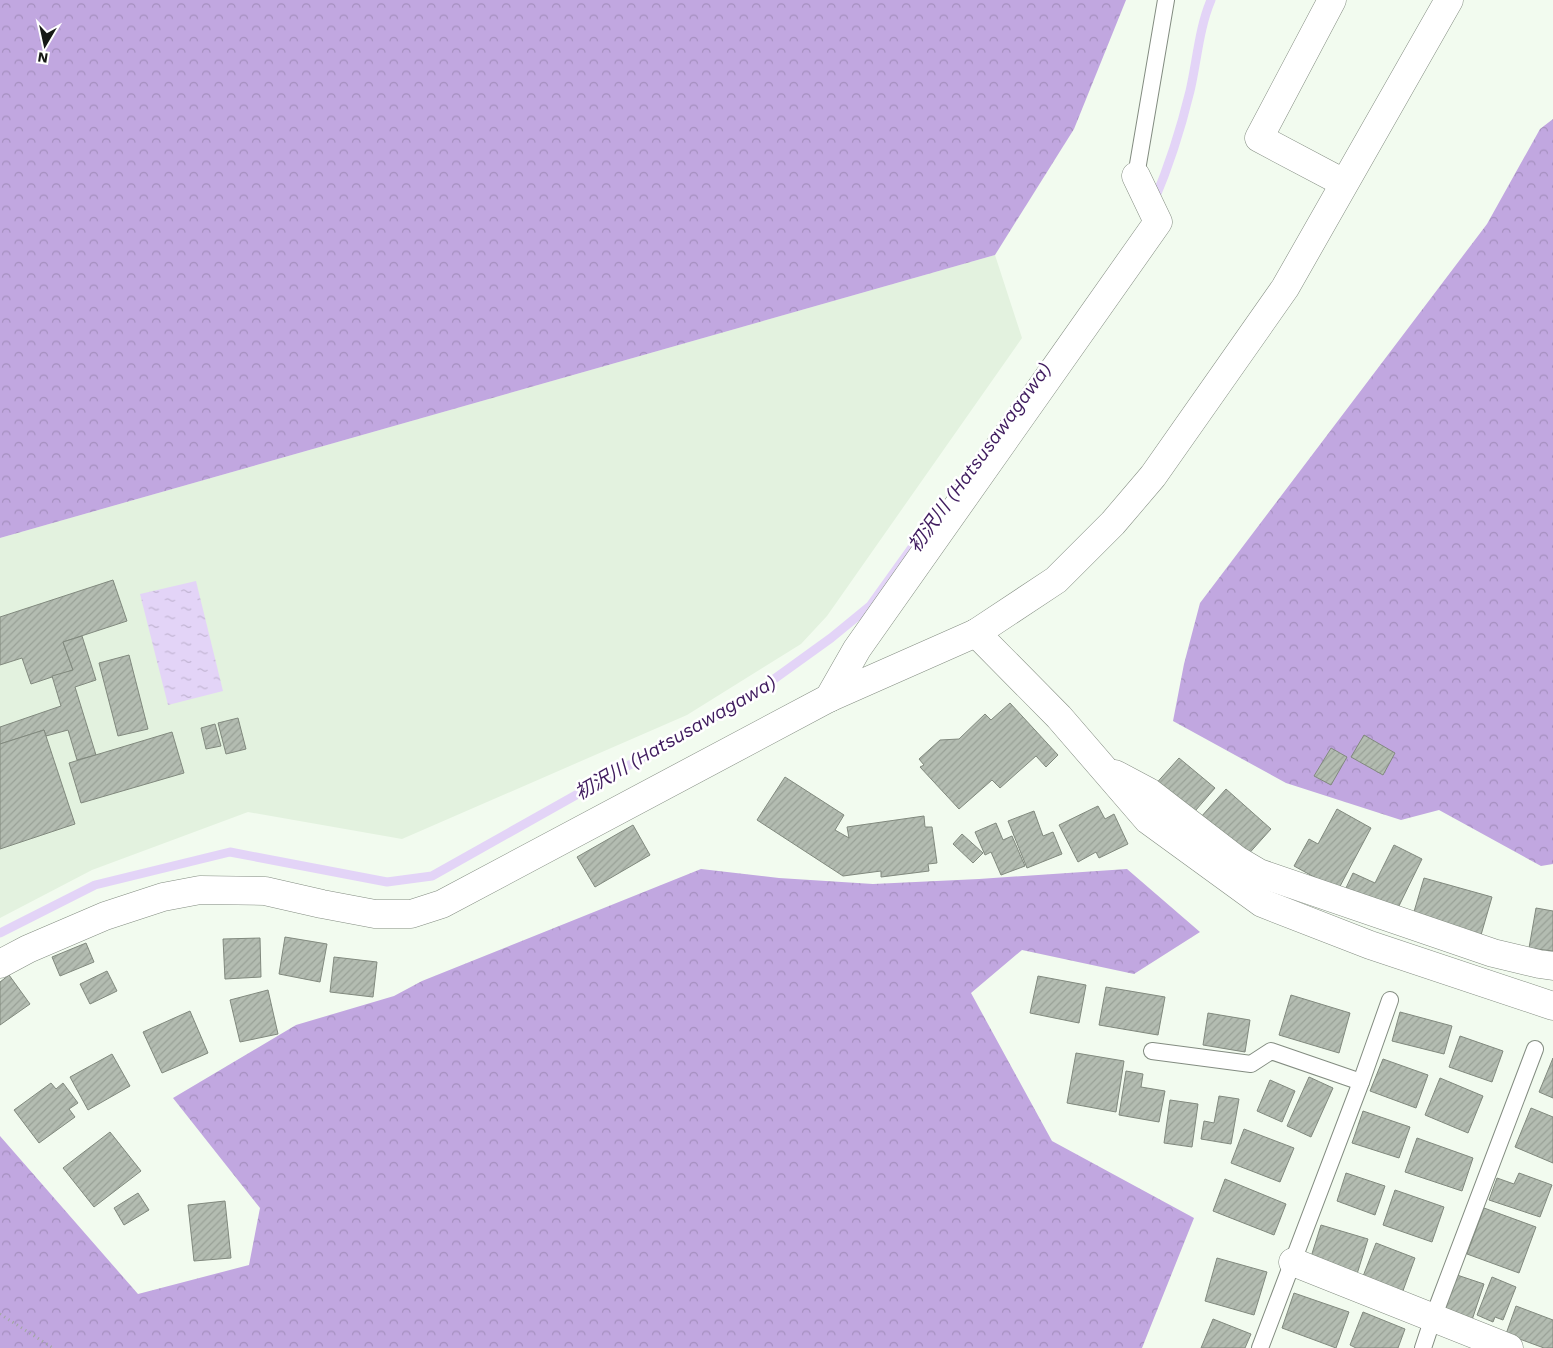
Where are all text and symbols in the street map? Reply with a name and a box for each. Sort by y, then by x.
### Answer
north arrow [20,20,70,70]
text: N [37,49,49,67]
water label: 初沢川 (Hatsusawagawa) [903,358,1056,557]
water label: 初沢川 (Hatsusawagawa) [571,670,780,805]

